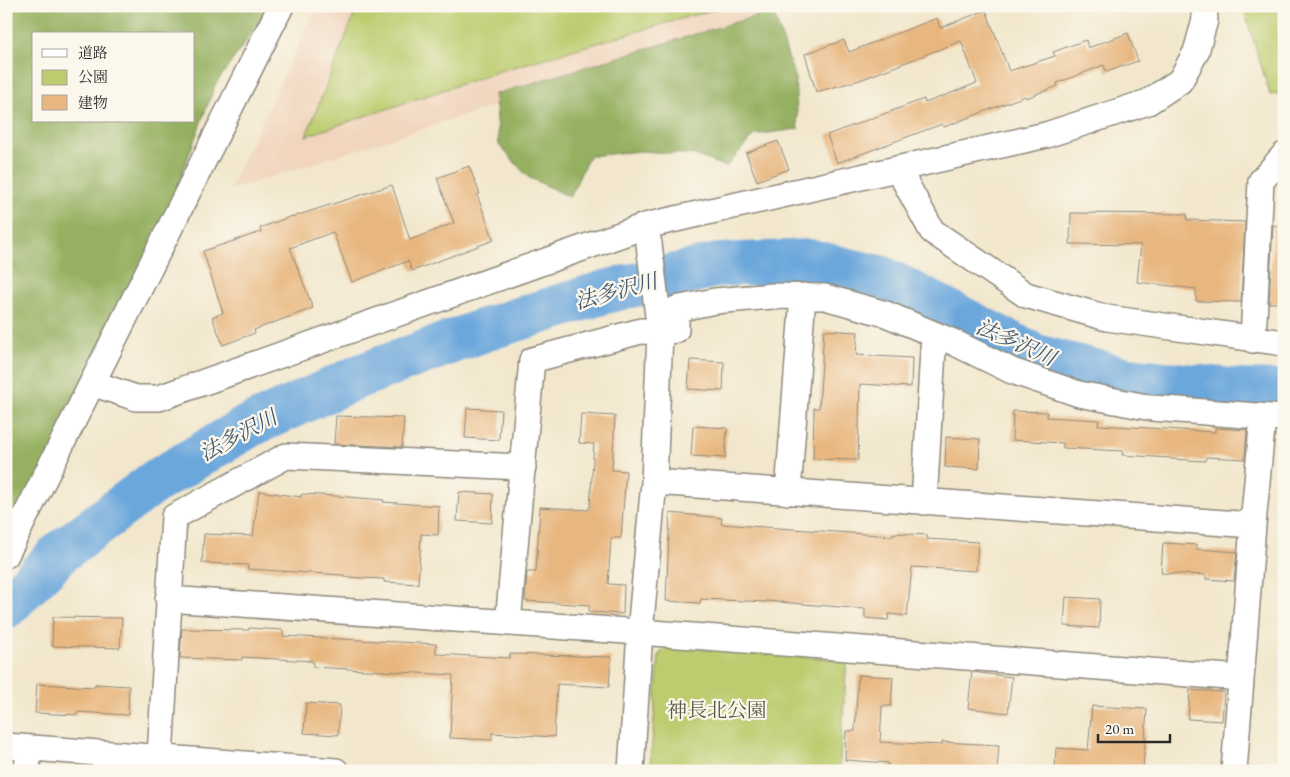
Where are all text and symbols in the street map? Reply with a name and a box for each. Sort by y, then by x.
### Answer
legend [32,32,195,122]
text: 道路 [78,43,108,62]
text: 公園 [78,67,108,86]
text: 建物 [78,93,108,112]
water label: 法多沢川 [572,267,662,315]
water label: 法多沢川 [972,313,1062,372]
water label: 法多沢川 [195,402,283,467]
park label: 神長北公園 [667,697,767,723]
scale bar [1098,712,1170,744]
text: 20 m [1105,719,1134,738]

